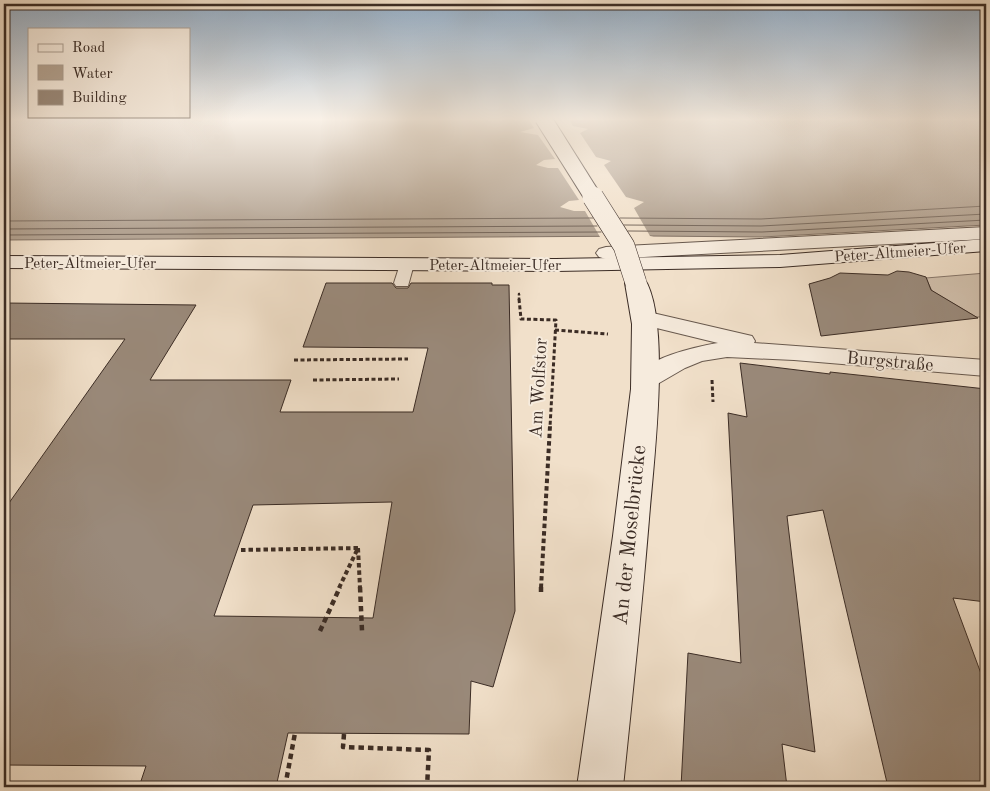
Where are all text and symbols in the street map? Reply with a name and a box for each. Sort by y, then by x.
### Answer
legend [28,28,190,118]
text: Road [72,41,106,56]
text: Water [72,67,113,82]
text: Building [72,91,127,106]
street label: Peter-Altmeier-Ufer [834,241,967,266]
street label: Peter-Altmeier-Ufer [24,257,156,272]
street label: Peter-Altmeier-Ufer [429,259,561,274]
street label: Am Wolfstor [527,337,551,439]
street label: Burgstraße [846,349,934,375]
street label: An der Moselbrücke [611,444,650,626]

